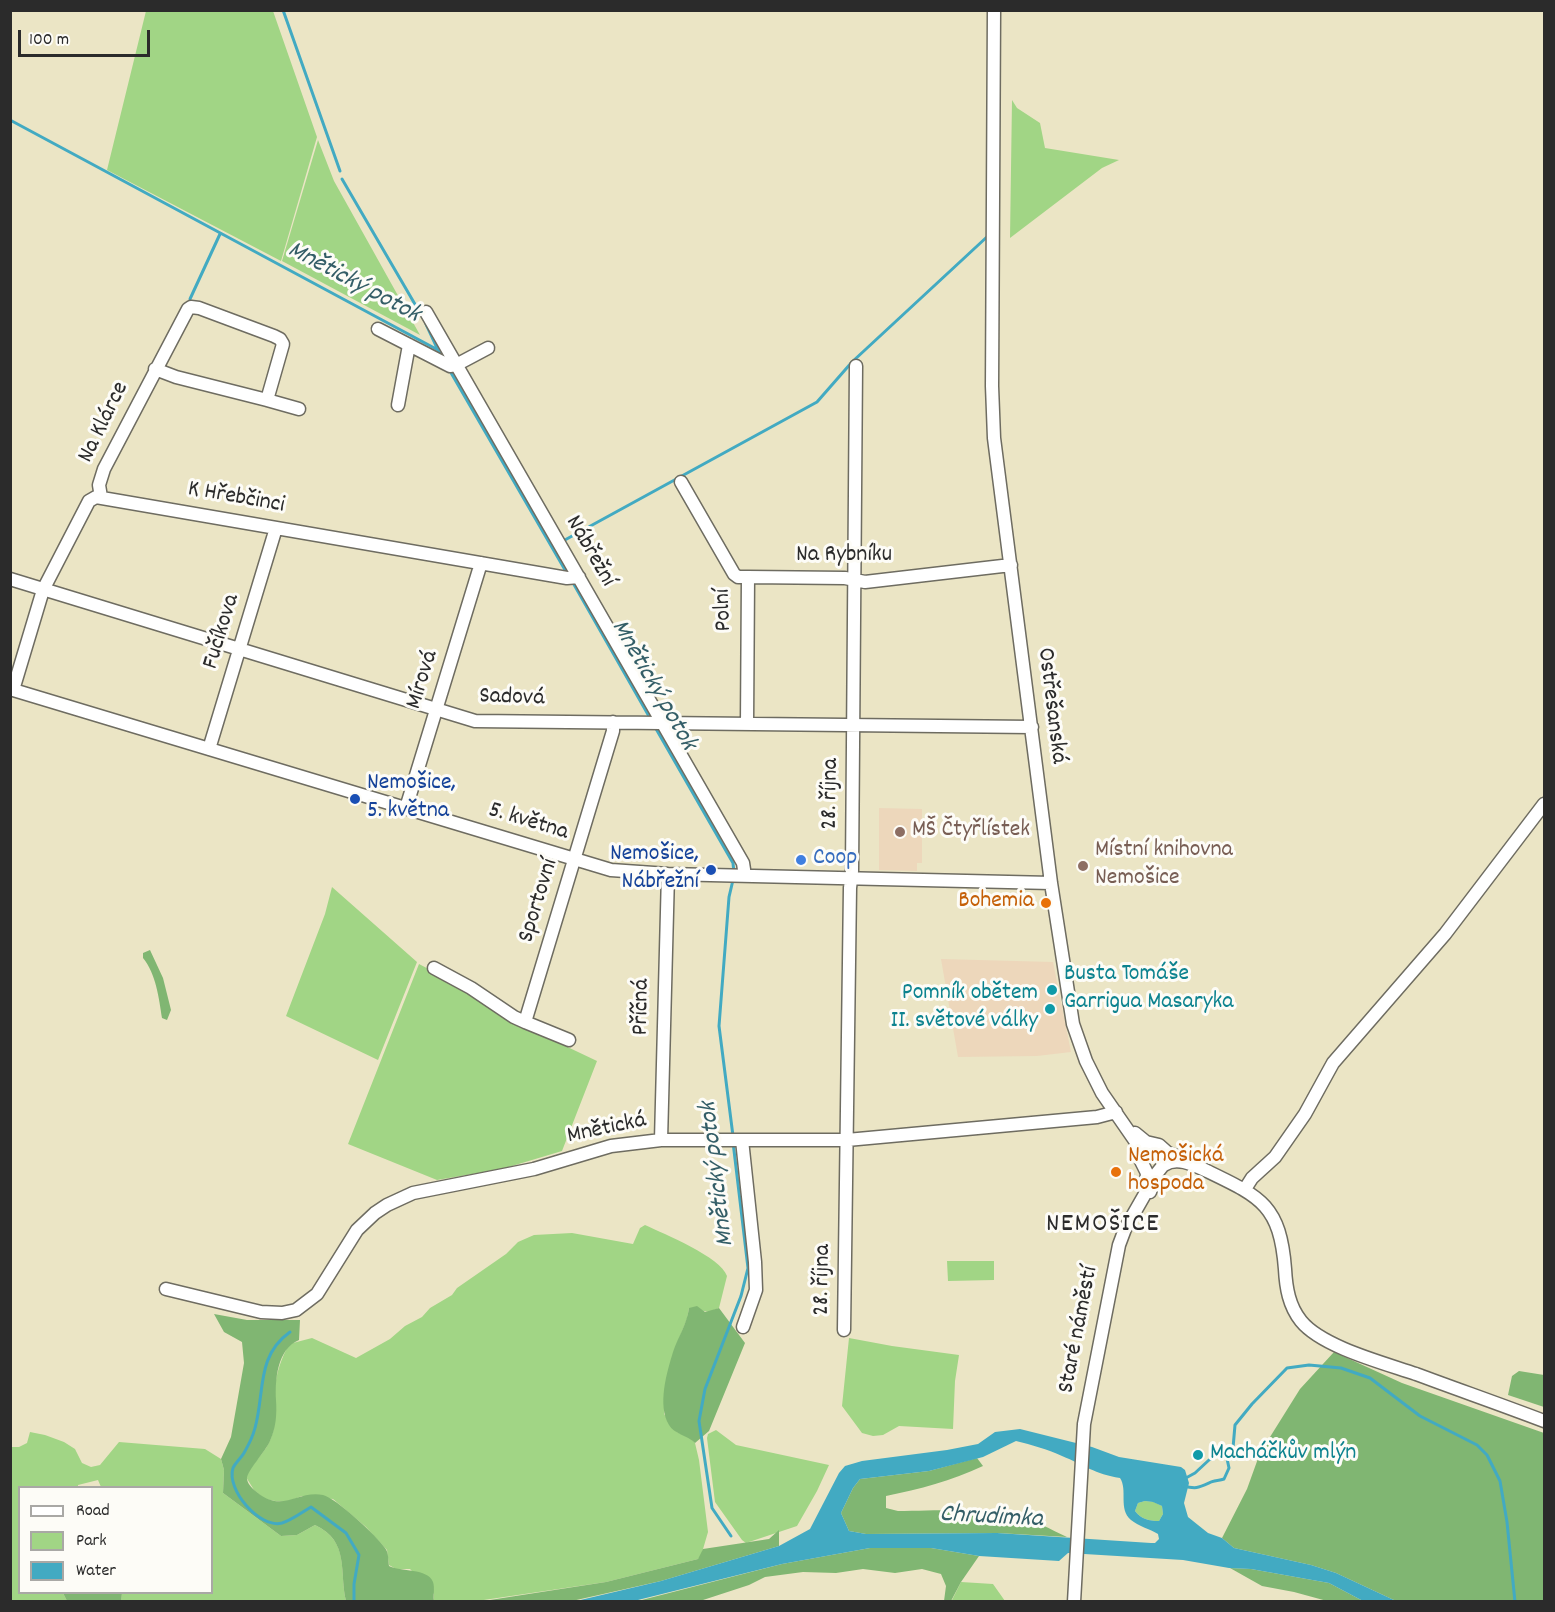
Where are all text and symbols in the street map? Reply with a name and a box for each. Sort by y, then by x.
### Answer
scale bar [21,18,153,56]
text: 100 m [29,28,69,53]
water label: Mnětický potok [281,236,425,332]
street label: Na Klárce [73,378,137,468]
street label: K Hřebčinci [185,476,287,522]
street label: Nábřežní [557,511,621,593]
street label: Na Rybníku [796,543,892,571]
street label: Polní [710,588,740,632]
street label: Fučíkova [198,591,248,673]
water label: Mnětický potok [602,615,702,757]
street label: Ostřešanská [1029,646,1071,766]
street label: Mírová [401,647,447,713]
street label: Sadová [479,683,545,715]
street label: 28. října [817,758,847,830]
place label: Nemošice, 5. května [367,771,456,827]
marker: Nemošice, 5. května [348,792,362,806]
street label: 5. května [485,797,571,849]
place label: MŠ Čtyřlístek [912,818,1030,846]
marker: MŠ Čtyřlístek [893,825,907,839]
place label: Místní knihovna Nemošice [1095,838,1233,894]
place label: Nemošice, Nábřežní [610,842,699,898]
place label: Coop [813,846,857,874]
marker: Coop [794,853,808,867]
street label: Sportovní [514,856,566,946]
marker: Místní knihovna Nemošice [1076,859,1090,873]
marker: Nemošice, Nábřežní [704,863,718,877]
place label: Bohemia [958,889,1034,917]
marker: Bohemia [1039,896,1053,910]
place label: Busta Tomáše Garrigua Masaryka [1064,962,1234,1018]
street label: Příčná [628,978,658,1036]
place label: Pomník obětem II. světové války [891,981,1038,1037]
marker: Busta Tomáše Garrigua Masaryka [1045,983,1059,997]
marker: Pomník obětem II. světové války [1043,1002,1057,1016]
water label: Mnětický potok [695,1100,743,1248]
street label: Mnětická [565,1108,649,1152]
place label: Nemošická hospoda [1128,1144,1224,1200]
marker: Nemošická hospoda [1109,1165,1123,1179]
district label: NEMOŠICE [1046,1210,1160,1242]
street label: 28. října [809,1244,839,1316]
street label: Staré náměstí [1054,1264,1106,1396]
place label: Macháčkův mlýn [1210,1441,1356,1469]
marker: Macháčkův mlýn [1191,1448,1205,1462]
legend [18,1486,213,1594]
text: Road [76,1499,110,1524]
water label: Chrudimka [939,1501,1043,1537]
text: Park [76,1529,107,1554]
text: Water [76,1559,116,1584]

